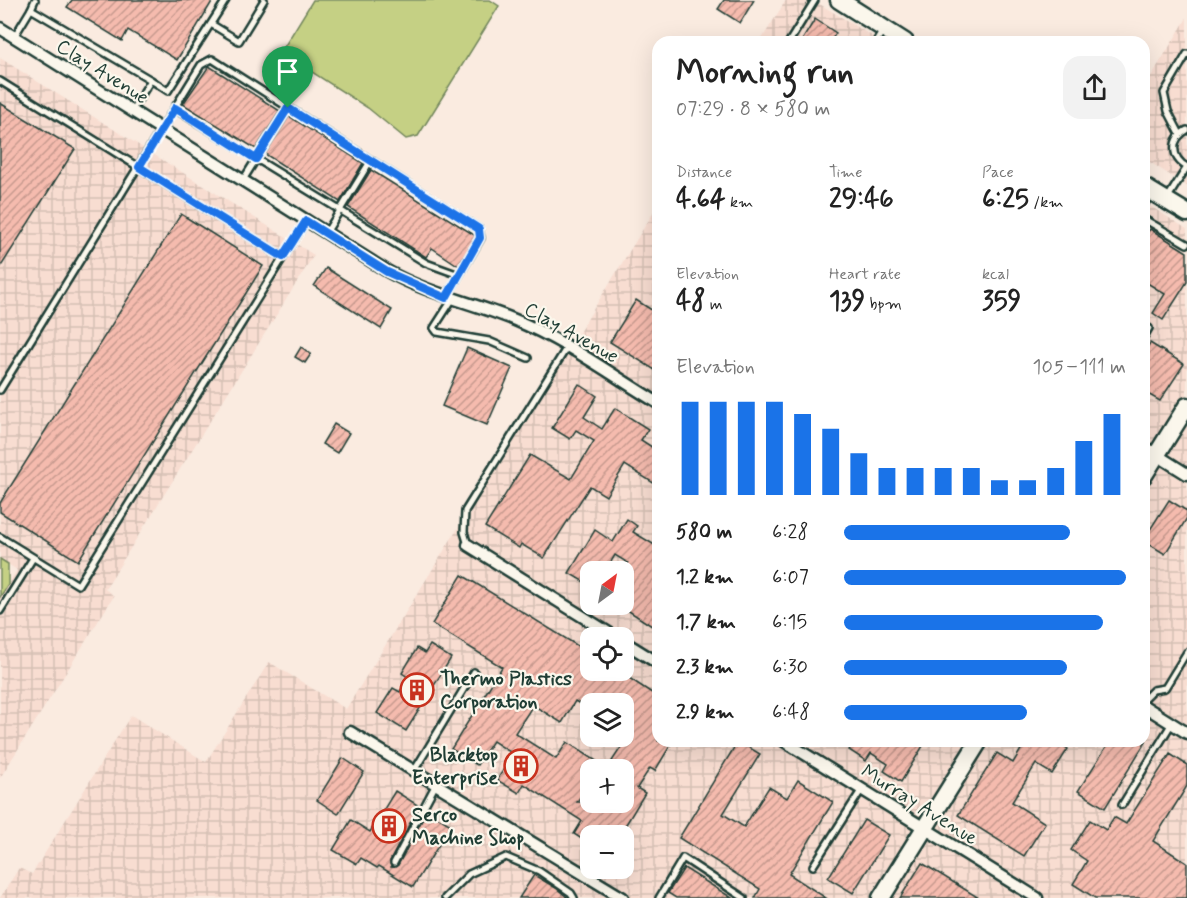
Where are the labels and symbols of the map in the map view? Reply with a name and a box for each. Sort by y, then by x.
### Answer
street label: Clay Avenue [51,33,154,111]
pin [262,46,313,108]
street label: Clay Avenue [519,296,623,370]
north arrow [580,561,634,615]
place label: Thermo Plastics Corporation [440,666,572,716]
building icon: Thermo Plastics Corporation [399,672,435,708]
place label: Blacktop Enterprise [412,742,498,792]
building icon: Blacktop Enterprise [503,748,539,784]
street label: Murray Avenue [855,758,983,852]
place label: Serco Machine Shop [412,802,524,852]
building icon: Serco Machine Shop [371,808,407,844]

